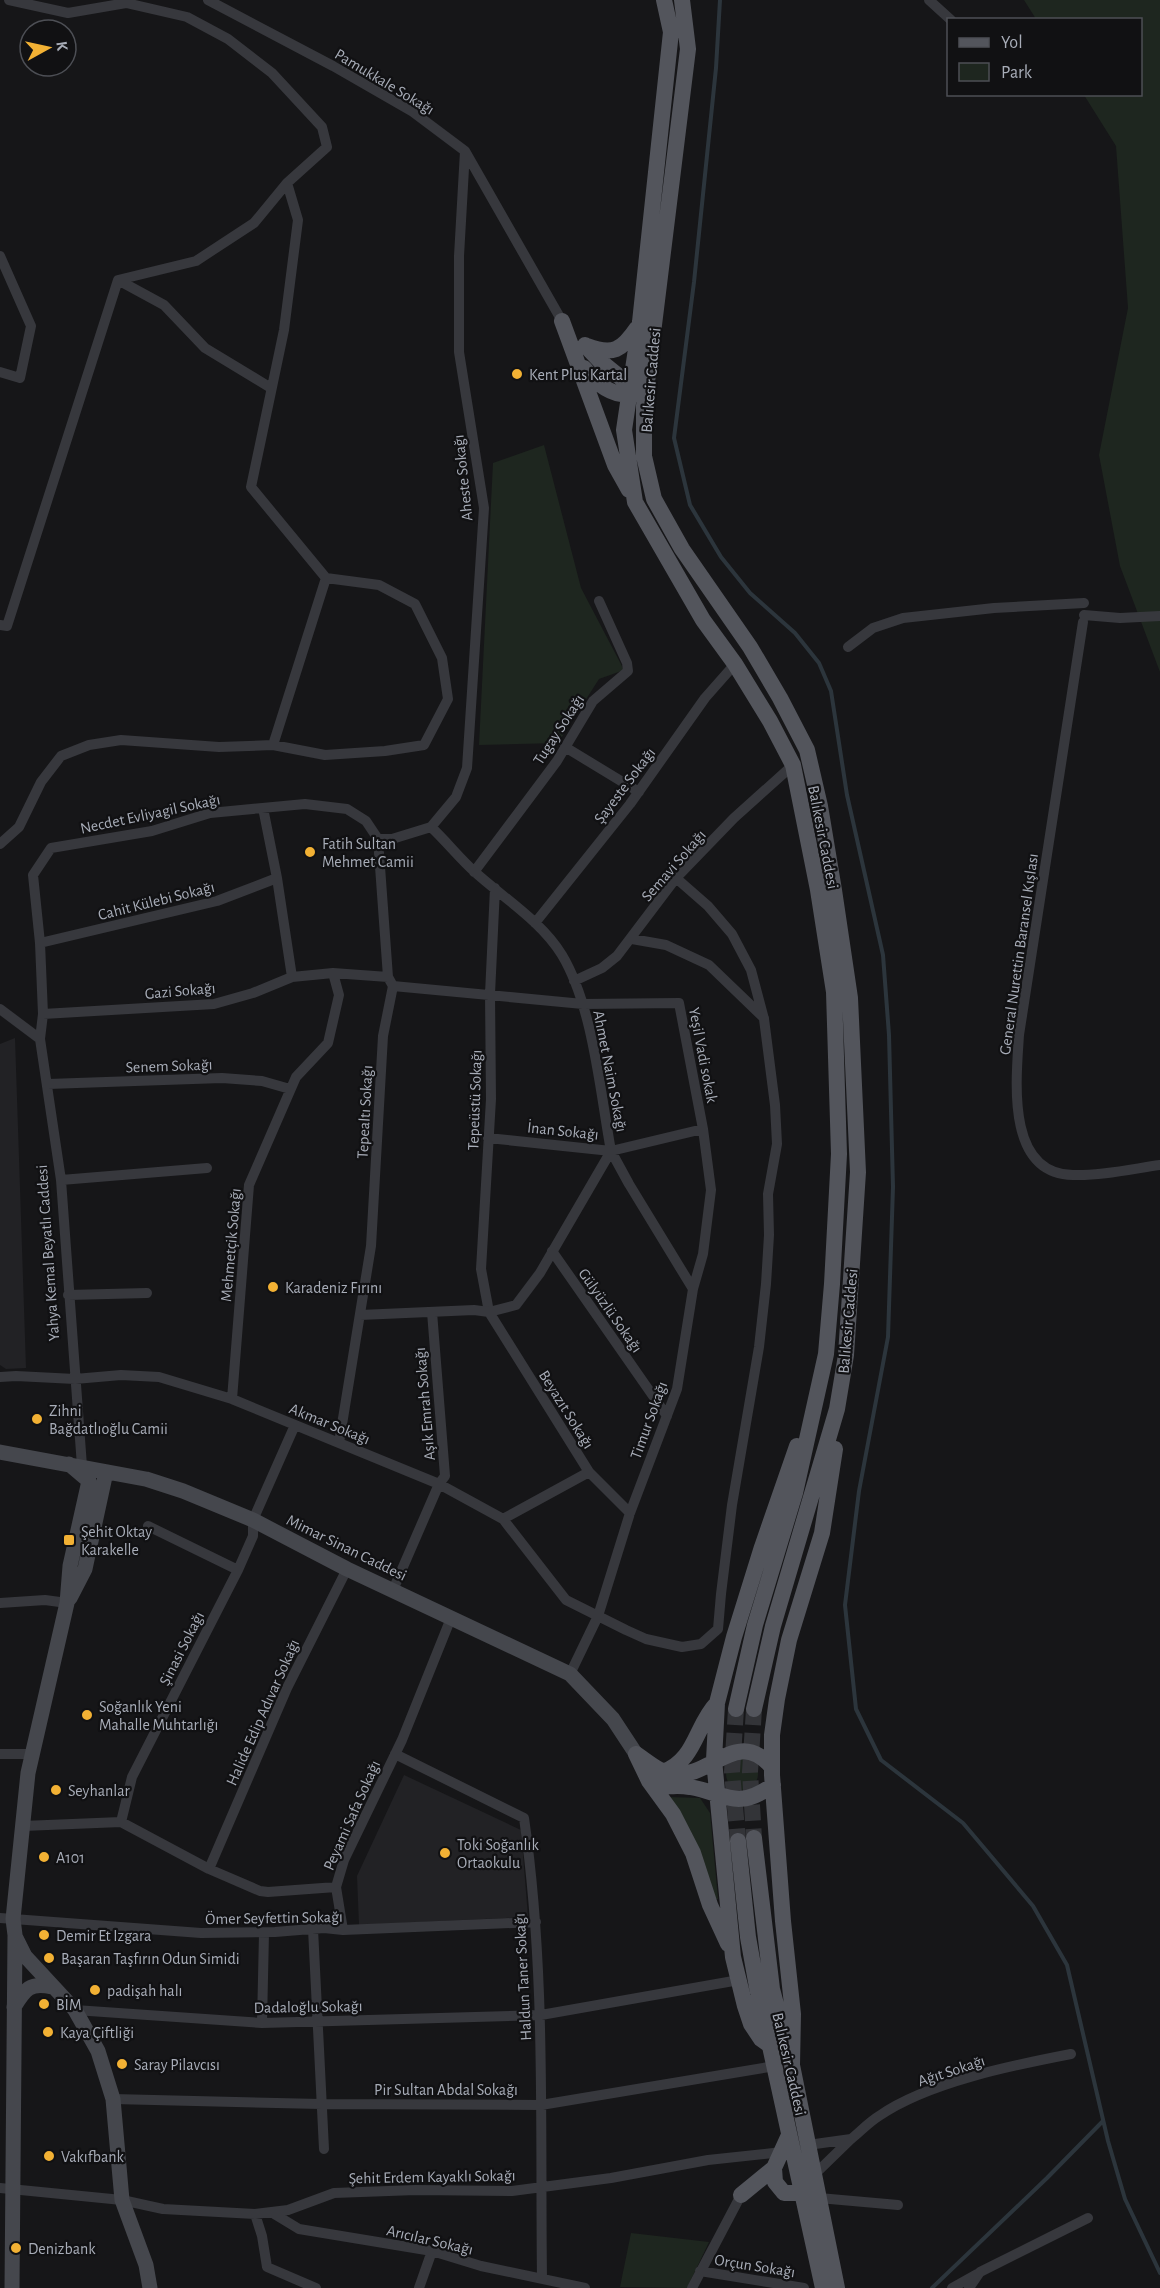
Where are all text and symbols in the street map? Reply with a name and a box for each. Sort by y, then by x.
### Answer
north arrow [18,18,78,78]
legend [947,18,1142,96]
text: Yol [1001,34,1023,52]
text: K [53,40,71,52]
street label: Pamukkale Sokağı [332,46,437,118]
text: Park [1001,64,1033,82]
street label: Balıkesir Caddesi [638,327,664,433]
marker: Kent Plus Kartal [510,367,524,381]
place label: Kent Plus Kartal [529,367,627,383]
street label: Aheste Sokağı [450,434,475,522]
street label: Tugay Sokağı [530,692,588,768]
street label: Şayeste Sokağı [591,745,659,827]
street label: Balıkesir Caddesi [805,784,841,890]
street label: Necdet Evliyagil Sokağı [79,791,222,838]
street label: Semavi Sokağı [639,827,709,904]
place label: Fatih Sultan Mehmet Camii [322,836,414,870]
marker: Fatih Sultan Mehmet Camii [303,845,317,859]
street label: General Nurettin Baransel Kışlası [997,852,1041,1056]
street label: Cahit Külebi Sokağı [96,879,216,923]
street label: Gazi Sokağı [144,980,216,1002]
street label: Yeşil Vadi sokak [686,1006,720,1105]
street label: Ahmet Naim Sokağı [590,1009,630,1133]
street label: Tepeüstü Sokağı [465,1049,485,1151]
street label: Senem Sokağı [125,1056,213,1076]
street label: Tepealtı Sokağı [355,1065,375,1159]
street label: İnan Sokağı [526,1117,600,1143]
street label: Yahya Kemal Beyatlı Caddesi [34,1164,63,1342]
street label: Mehmetçik Sokağı [218,1188,244,1303]
street label: Gülyüzlü Sokağı [574,1266,645,1356]
street label: Balıkesir Caddesi [835,1268,861,1374]
marker: Karadeniz Fırını [266,1280,280,1294]
place label: Karadeniz Fırını [285,1280,382,1296]
street label: Aşık Emrah Sokağı [412,1347,438,1461]
street label: Beyazıt Sokağı [535,1368,597,1452]
street label: Timur Sokağı [627,1379,670,1461]
street label: Akmar Sokağı [287,1400,372,1447]
place label: Zihni Bağdatlıoğlu Camii [49,1403,168,1437]
marker: Zihni Bağdatlıoğlu Camii [30,1412,44,1426]
street label: Mimar Sinan Caddesi [284,1512,409,1584]
place label: Şehit Oktay Karakelle [81,1524,152,1558]
marker: Şehit Oktay Karakelle [62,1533,76,1547]
street label: Şinasi Sokağı [156,1609,207,1688]
street label: Halide Edip Adıvar Sokağı [223,1637,302,1788]
place label: Soğanlık Yeni Mahalle Muhtarlığı [99,1699,218,1733]
marker: Soğanlık Yeni Mahalle Muhtarlığı [80,1708,94,1722]
street label: Peyami Safa Sokağı [321,1758,384,1873]
marker: Seyhanlar [49,1783,63,1797]
place label: Seyhanlar [68,1783,130,1800]
place label: Toki Soğanlık Ortaokulu [457,1837,539,1871]
marker: Toki Soğanlık Ortaokulu [438,1846,452,1860]
marker: A101 [37,1850,51,1864]
place label: A101 [56,1850,85,1866]
street label: Ömer Seyfettin Sokağı [205,1907,343,1928]
street label: Haldun Taner Sokağı [512,1913,534,2041]
marker: Demir Et Izgara [37,1928,51,1942]
place label: Demir Et Izgara [56,1928,151,1944]
marker: Başaran Taşfırın Odun Simidi [42,1951,56,1965]
place label: Başaran Taşfırın Odun Simidi [61,1951,240,1967]
marker: padişah halı [88,1983,102,1997]
place label: padişah halı [107,1983,183,1999]
place label: BİM [56,1995,82,2013]
marker: BİM [37,1997,51,2011]
street label: Dadaloğlu Sokağı [253,1998,363,2016]
street label: Balıkesir Caddesi [769,2011,809,2117]
marker: Kaya Çiftliği [41,2025,55,2039]
place label: Kaya Çiftliği [60,2025,134,2042]
street label: Ağıt Sokağı [916,2053,987,2089]
marker: Saray Pilavcısı [115,2057,129,2071]
place label: Saray Pilavcısı [134,2057,220,2074]
street label: Pir Sultan Abdal Sokağı [374,2082,518,2098]
marker: Vakıfbank [42,2149,56,2163]
place label: Vakıfbank [61,2149,125,2165]
street label: Şehit Erdem Kayaklı Sokağı [348,2168,516,2187]
street label: Arıcılar Sokağı [385,2222,475,2258]
marker: Denizbank [9,2241,23,2255]
place label: Denizbank [28,2241,96,2257]
street label: Orçun Sokağı [713,2252,796,2280]

